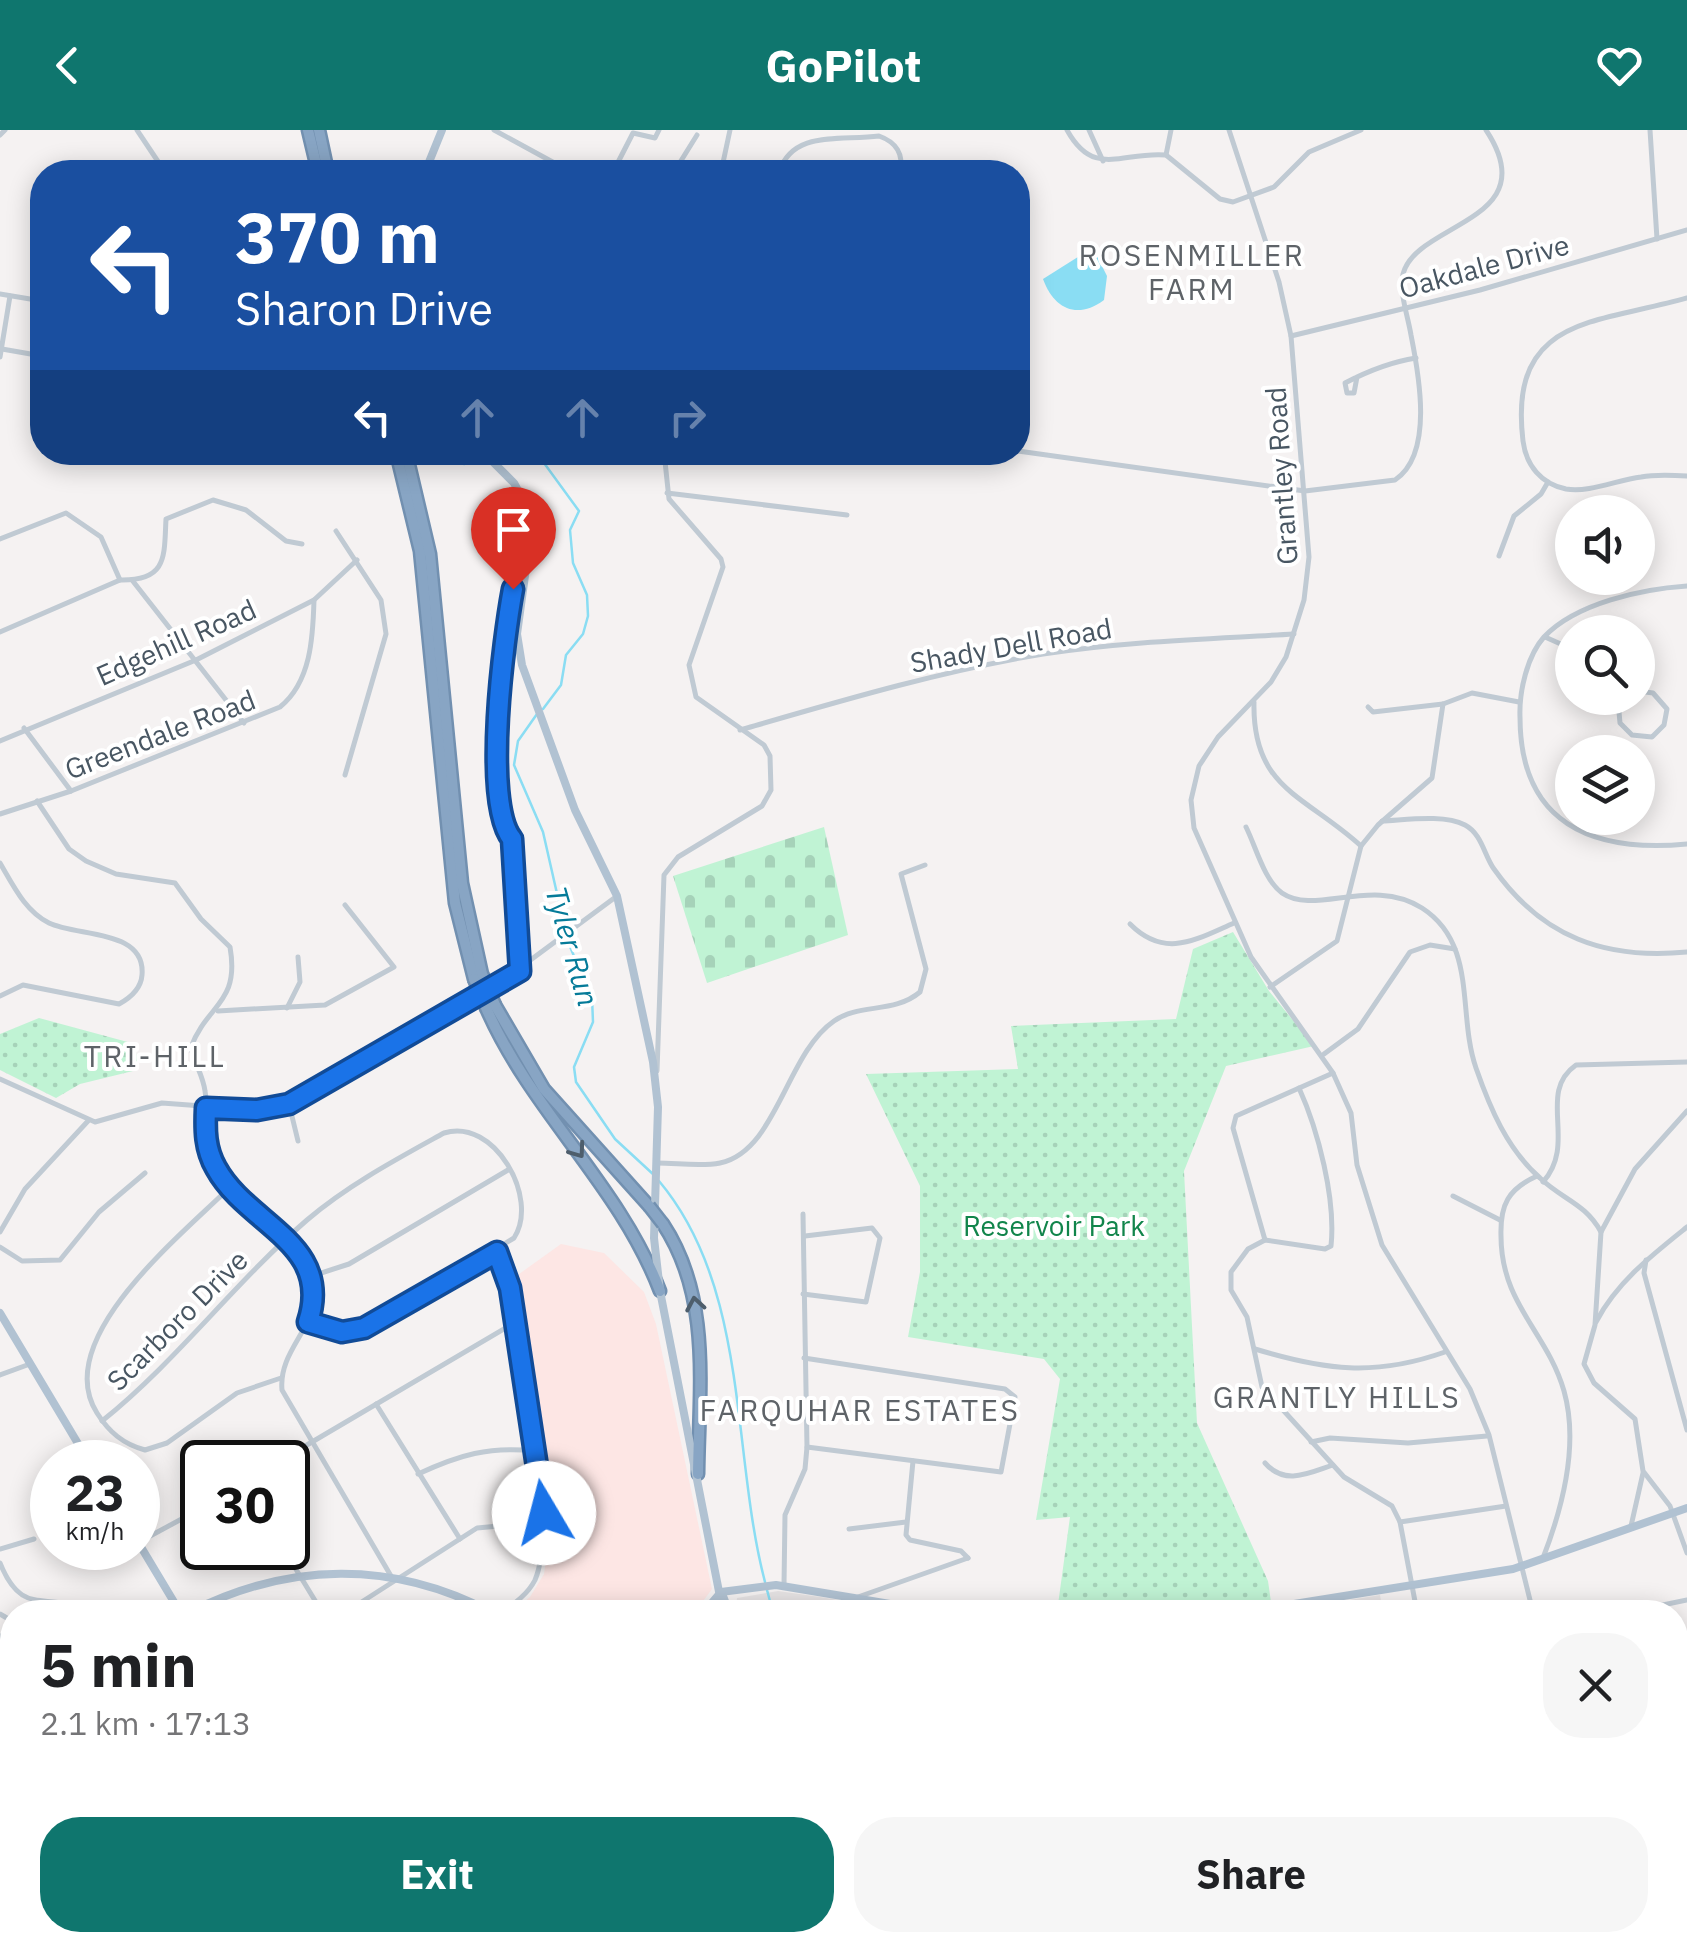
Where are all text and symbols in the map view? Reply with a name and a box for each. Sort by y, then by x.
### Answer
text: GoPilot [765,36,922,94]
icon: back [40,38,95,93]
icon: heart [1592,38,1647,93]
text: 370 m [235,191,440,282]
icon: left [70,200,200,330]
street label: Oakdale Drive [1395,225,1573,307]
district label: ROSENMILLER FARM [1079,235,1305,308]
text: Sharon Drive [235,279,493,337]
street label: Grantley Road [1256,386,1306,566]
icon: left [345,390,400,445]
icon: ahead [450,390,505,445]
icon: ahead [555,390,610,445]
icon: right [660,390,715,445]
pin [471,487,556,590]
map controls [1555,495,1655,835]
button: sound [1555,495,1655,595]
icon: arrive [486,502,541,557]
street label: Edgehill Road [90,590,262,694]
street label: Shady Dell Road [907,609,1115,681]
button: search [1555,615,1655,715]
street label: Greendale Road [59,681,261,787]
button: layers [1555,735,1655,835]
water label: Tyler Run [537,881,609,1011]
district label: TRI-HILL [84,1036,226,1075]
one-way arrow [565,1139,584,1158]
park label: Reservoir Park [963,1207,1145,1244]
street label: Scarboro Drive [99,1242,255,1398]
one-way arrow [685,1296,706,1312]
district label: GRANTLY HILLS [1213,1377,1461,1416]
district label: FARQUHAR ESTATES [700,1390,1020,1429]
speed limit sign: 30 [180,1440,310,1570]
text: 23 [65,1460,125,1525]
position arrow [492,1461,596,1565]
text: km/h [66,1514,124,1547]
text: 5 min [40,1625,197,1704]
button: close [1543,1633,1648,1738]
text: 2.1 km · 17:13 [40,1702,251,1744]
button: Exit [40,1817,834,1932]
button: Share [854,1817,1648,1932]

